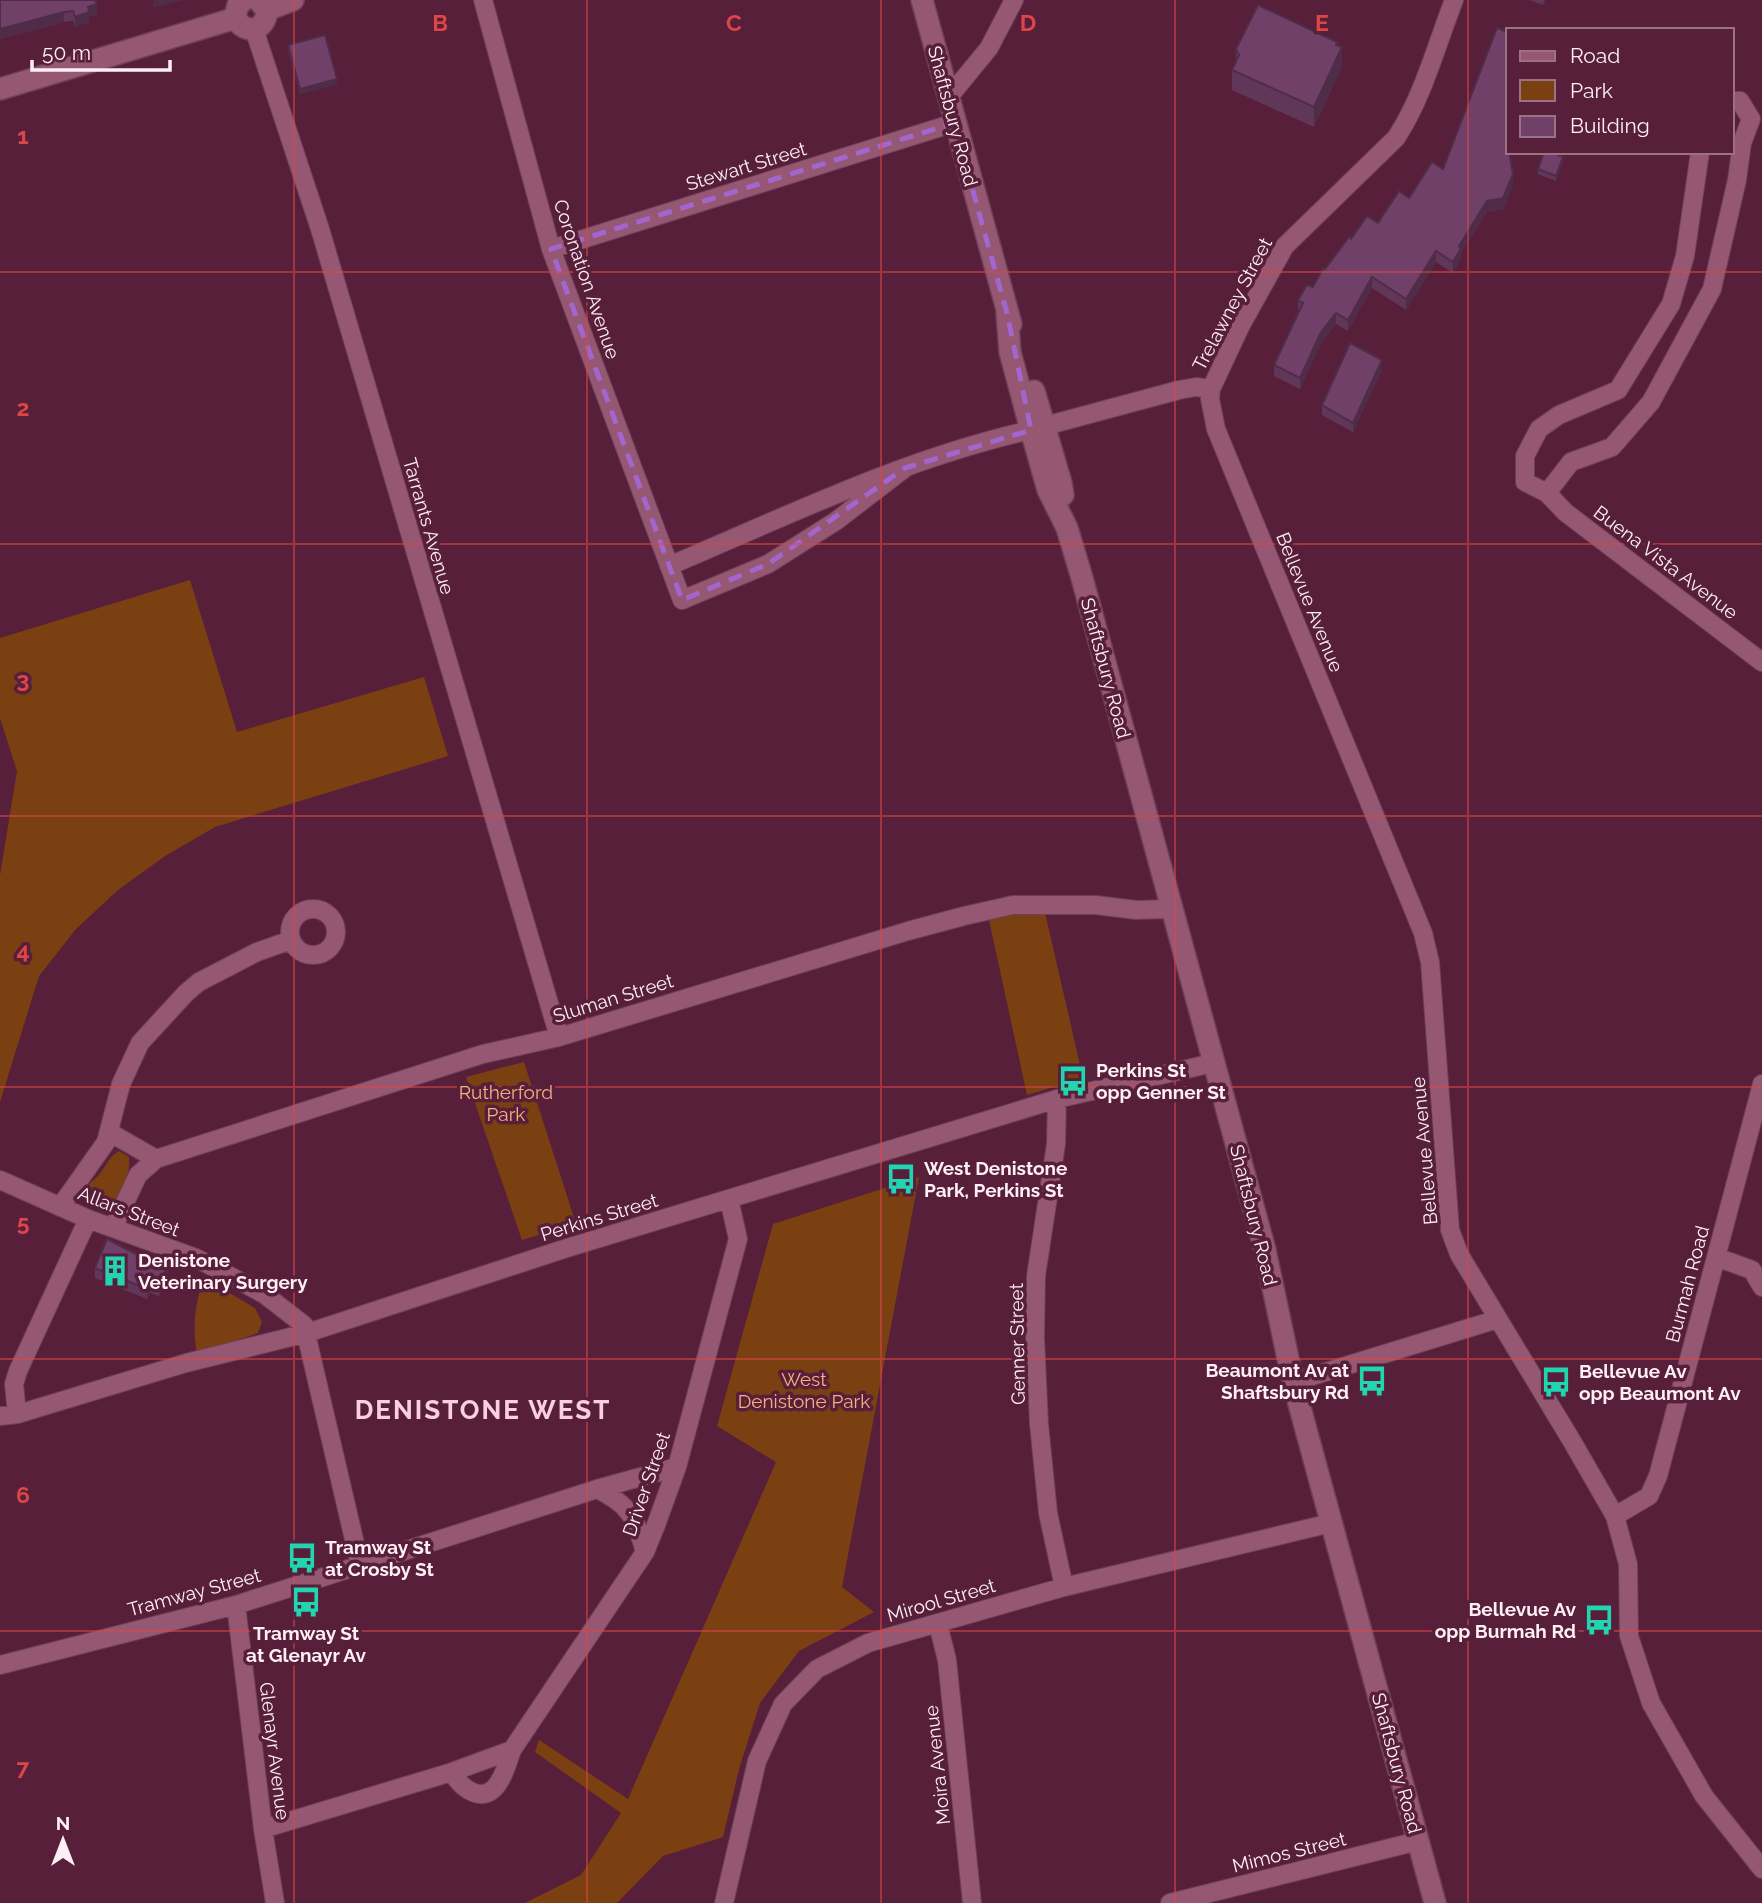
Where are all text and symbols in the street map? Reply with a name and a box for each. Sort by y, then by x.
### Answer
text: B [432,9,448,36]
text: C [726,9,742,36]
text: D [1020,9,1036,36]
text: E [1315,9,1329,36]
scale bar [32,28,170,72]
legend [1506,28,1734,154]
text: 50 m [42,40,91,65]
street label: Shaftsbury Road [924,43,982,189]
text: Road [1570,43,1620,68]
text: Park [1570,78,1613,103]
text: Building [1570,113,1650,138]
text: 1 [17,122,29,149]
street label: Stewart Street [683,137,809,195]
street label: Coronation Avenue [549,196,625,362]
street label: Trelawney Street [1188,233,1277,374]
text: 2 [17,394,29,421]
street label: Tarrants Avenue [399,455,459,597]
street label: Buena Vista Avenue [1590,501,1742,623]
street label: Bellevue Avenue [1272,529,1348,675]
street label: Shaftsbury Road [1077,595,1135,741]
text: 3 [17,666,29,693]
text: 4 [16,937,30,964]
street label: Sluman Street [550,969,676,1027]
place label: Perkins St opp Genner St [1096,1059,1227,1103]
bus stop icon: Perkins St opp Genner St [1056,1064,1090,1098]
street label: Bellevue Avenue [1407,1076,1441,1226]
park label: Rutherford Park [459,1081,553,1125]
street label: Shaftsbury Road [1226,1142,1282,1288]
place label: West Denistone Park, Perkins St [924,1157,1067,1201]
bus stop icon: West Denistone Park, Perkins St [884,1162,918,1196]
street label: Allars Street [75,1182,183,1241]
street label: Perkins Street [538,1189,661,1245]
text: 5 [17,1209,30,1236]
street label: Burmah Road [1661,1223,1713,1345]
place label: Denistone Veterinary Surgery [138,1249,308,1293]
building icon: Denistone Veterinary Surgery [98,1254,132,1288]
street label: Genner Street [1005,1282,1029,1405]
place label: Beaumont Av at Shaftsbury Rd [1205,1359,1350,1403]
place label: Bellevue Av opp Beaumont Av [1579,1360,1741,1404]
bus stop icon: Beaumont Av at Shaftsbury Rd [1355,1364,1389,1398]
bus stop icon: Bellevue Av opp Beaumont Av [1539,1365,1573,1399]
park label: West Denistone Park [738,1368,870,1412]
district label: DENISTONE WEST [355,1395,611,1425]
street label: Driver Street [618,1428,674,1539]
text: 6 [16,1481,30,1508]
place label: Tramway St at Crosby St [325,1536,434,1580]
bus stop icon: Tramway St at Crosby St [285,1541,319,1575]
street label: Tramway Street [125,1564,263,1620]
street label: Mirool Street [884,1574,998,1626]
bus stop icon: Tramway St at Glenayr Av [289,1585,323,1619]
place label: Bellevue Av opp Burmah Rd [1435,1598,1577,1642]
bus stop icon: Bellevue Av opp Burmah Rd [1582,1603,1616,1637]
place label: Tramway St at Glenayr Av [246,1622,366,1666]
street label: Glenayr Avenue [256,1681,294,1821]
street label: Shaftsbury Road [1368,1690,1426,1836]
street label: Moira Avenue [920,1704,954,1826]
text: 7 [17,1753,30,1780]
north arrow [28,1805,98,1875]
text: N [56,1812,70,1834]
street label: Mimos Street [1230,1827,1349,1877]

